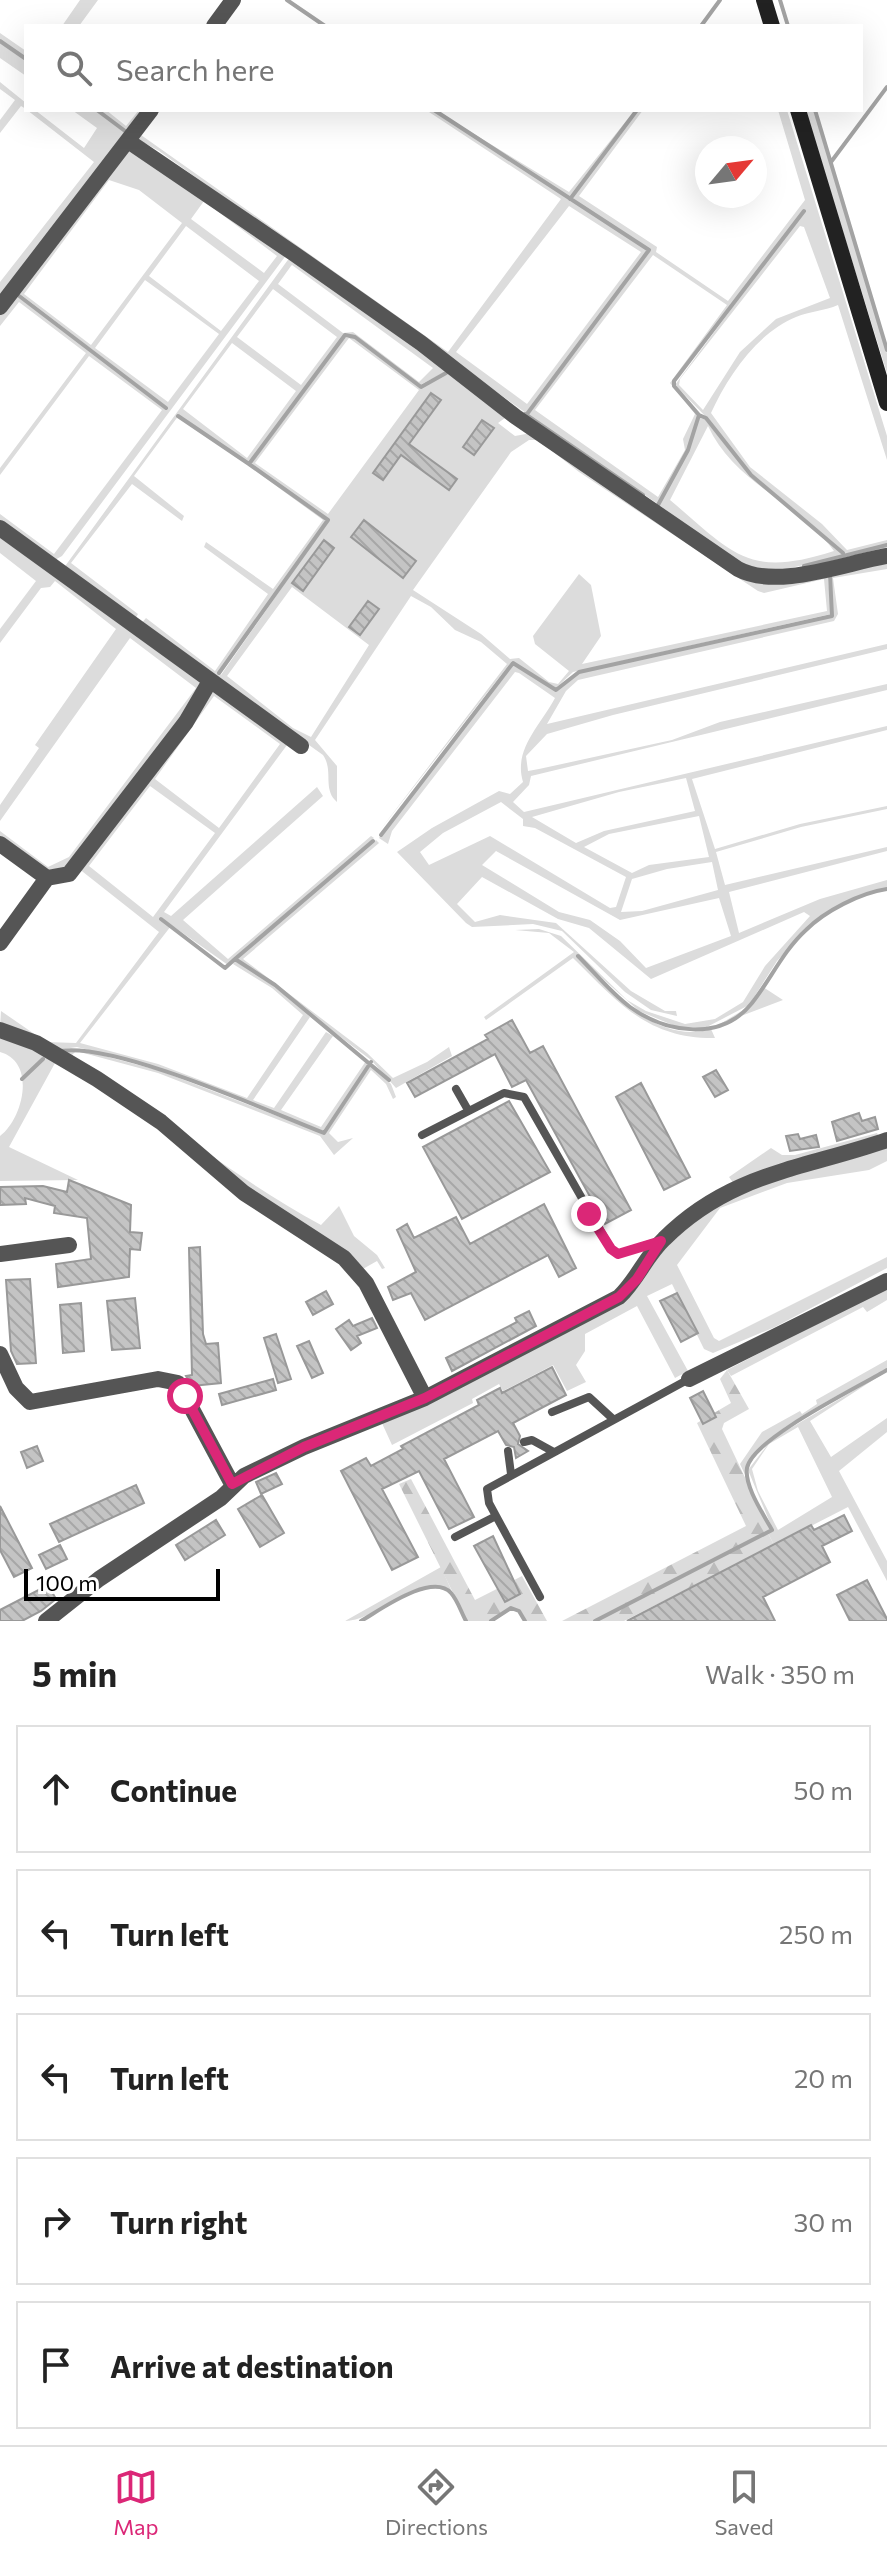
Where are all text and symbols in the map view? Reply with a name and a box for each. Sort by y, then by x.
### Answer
search box [24,24,863,112]
icon: search [52,46,96,90]
text: Search here [116,50,275,87]
north arrow [695,136,767,208]
route end [571,1196,607,1232]
route start [167,1378,203,1414]
scale bar [24,1565,220,1601]
text: 100 m [36,1569,98,1596]
text: 5 min [32,1652,117,1694]
text: Walk · 350 m [705,1658,855,1689]
icon: ahead [34,1767,78,1811]
text: Continue [110,1771,237,1808]
text: 50 m [793,1774,853,1805]
icon: left [34,1911,78,1955]
text: Turn left [110,1915,229,1952]
text: 250 m [779,1918,853,1949]
icon: left [34,2055,78,2099]
text: Turn left [110,2059,229,2096]
text: 20 m [794,2062,853,2093]
icon: right [34,2199,78,2243]
text: Turn right [110,2203,247,2240]
text: 30 m [794,2206,853,2237]
icon: arrive [34,2343,78,2387]
text: Arrive at destination [110,2347,394,2384]
tab: Map [113,2465,159,2540]
tab: Directions [385,2465,488,2540]
tab: Saved [714,2465,774,2540]

